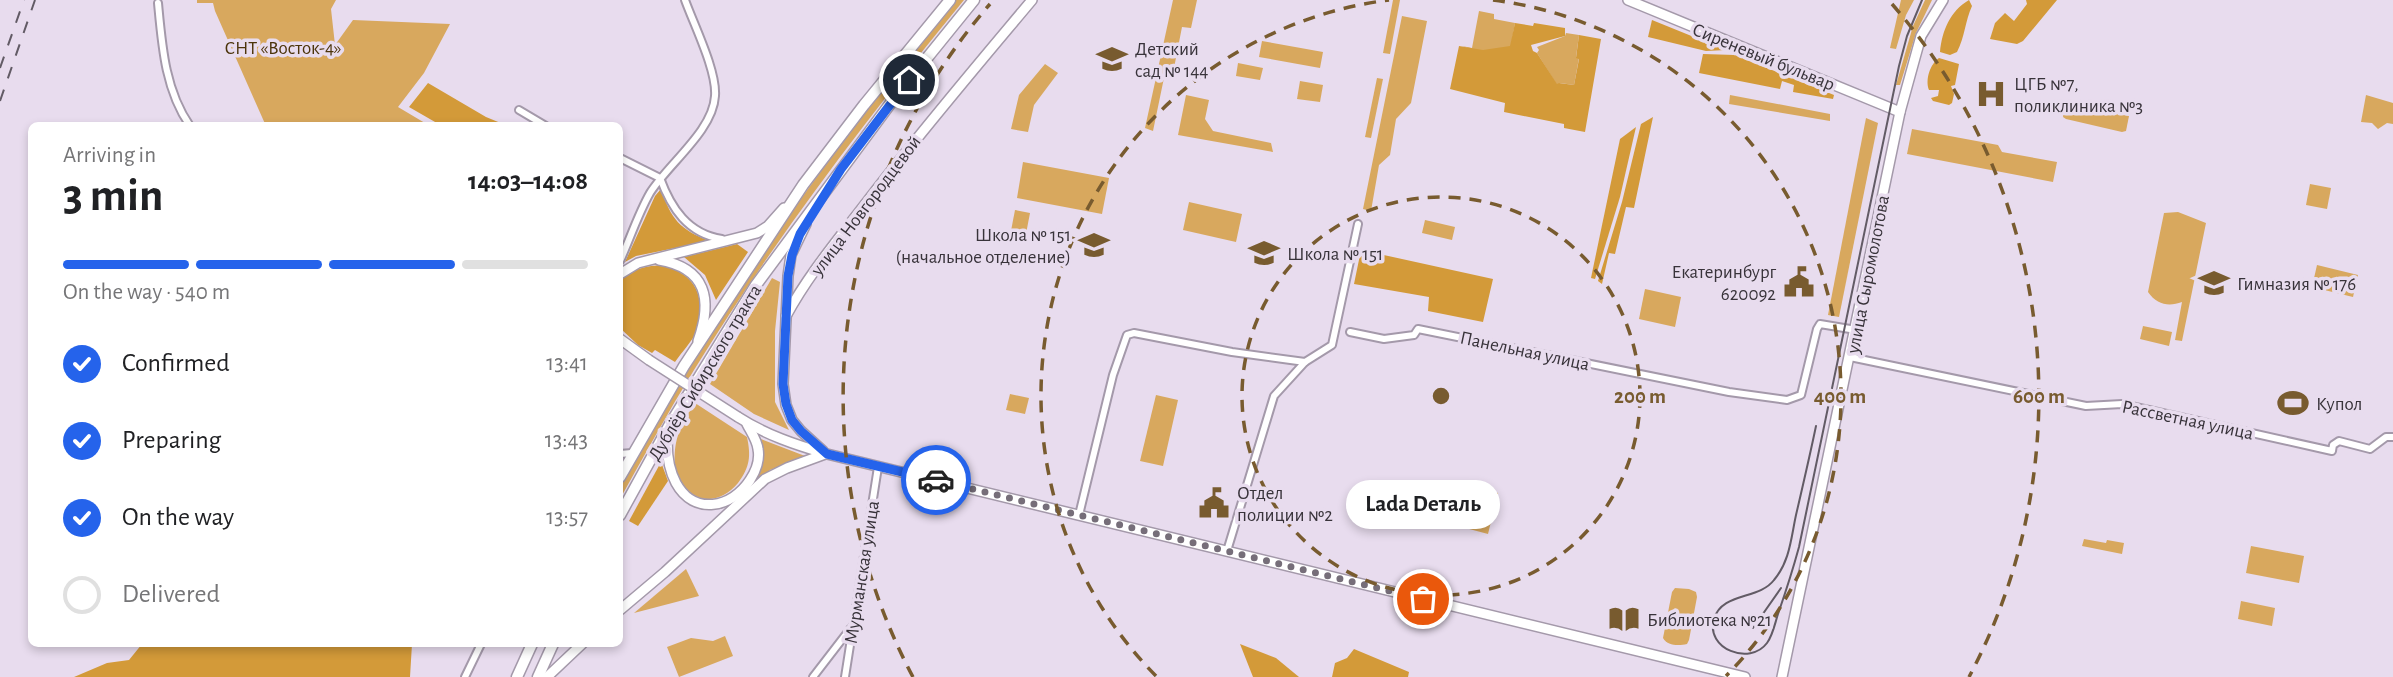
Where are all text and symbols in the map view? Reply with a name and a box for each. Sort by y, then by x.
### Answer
street label: Сиреневый бульвар [1690,20,1837,95]
park label: СНТ «Восток-4» [224,39,342,58]
place label: Детский сад № 144 [1135,40,1208,81]
school or university icon: Детский сад № 144 [1095,42,1129,76]
pin [879,50,939,110]
icon: home [890,61,928,99]
place label: ЦГБ №7, поликлиника №3 [2014,75,2143,116]
hospital icon: ЦГБ №7, поликлиника №3 [1974,77,2008,111]
street label: улица Новгородцевой [807,133,925,280]
text: Arriving in [63,144,156,167]
text: 14:03–14:08 [468,168,588,194]
text: 3 min [63,173,163,219]
street label: улица Сыромолотова [1844,193,1893,356]
place label: Школа № 151 (начальное отделение) [896,226,1071,267]
school or university icon: Школа № 151 (начальное отделение) [1077,228,1111,262]
school or university icon: Школа № 151 [1247,236,1281,270]
place label: Школа № 151 [1287,245,1383,264]
place label: Екатеринбург 620092 [1671,263,1776,304]
public building icon: Екатеринбург 620092 [1782,265,1816,299]
school or university icon: Гимназия № 176 [2197,266,2231,300]
place label: Гимназия № 176 [2237,275,2356,294]
text: On the way · 540 m [63,281,230,304]
street label: Дублёр Сибирского тракта [645,281,765,464]
street label: Панельная улица [1458,328,1592,375]
icon: check [63,345,101,383]
text: Confirmed [122,350,230,376]
text: 13:41 [546,352,588,375]
centre of rings [1429,384,1453,408]
text: 200 m [1614,386,1666,407]
text: 400 m [1814,386,1866,407]
text: 600 m [2013,386,2065,407]
sports icon: Купол [2276,386,2310,420]
place label: Купол [2316,395,2362,414]
street label: Рассветная улица [2120,397,2255,444]
icon: check [63,422,101,460]
text: Preparing [122,427,221,453]
text: 13:43 [545,429,588,452]
courier [901,445,971,515]
icon: car [917,461,955,499]
callout: Lada Dеталь [1346,480,1500,529]
place label: Отдел полиции №2 [1237,484,1333,525]
public building icon: Отдел полиции №2 [1197,486,1231,520]
text: Lada Dеталь [1365,493,1481,516]
icon: check [63,499,101,537]
street label: Мурманская улица [842,499,883,645]
text: On the way [122,504,234,530]
text: 13:57 [546,506,588,529]
pin [1393,569,1453,629]
icon: bag [1404,580,1442,618]
text: Delivered [122,581,220,607]
library icon: Библиотека №21 [1607,602,1641,636]
place label: Библиотека №21 [1647,611,1772,630]

